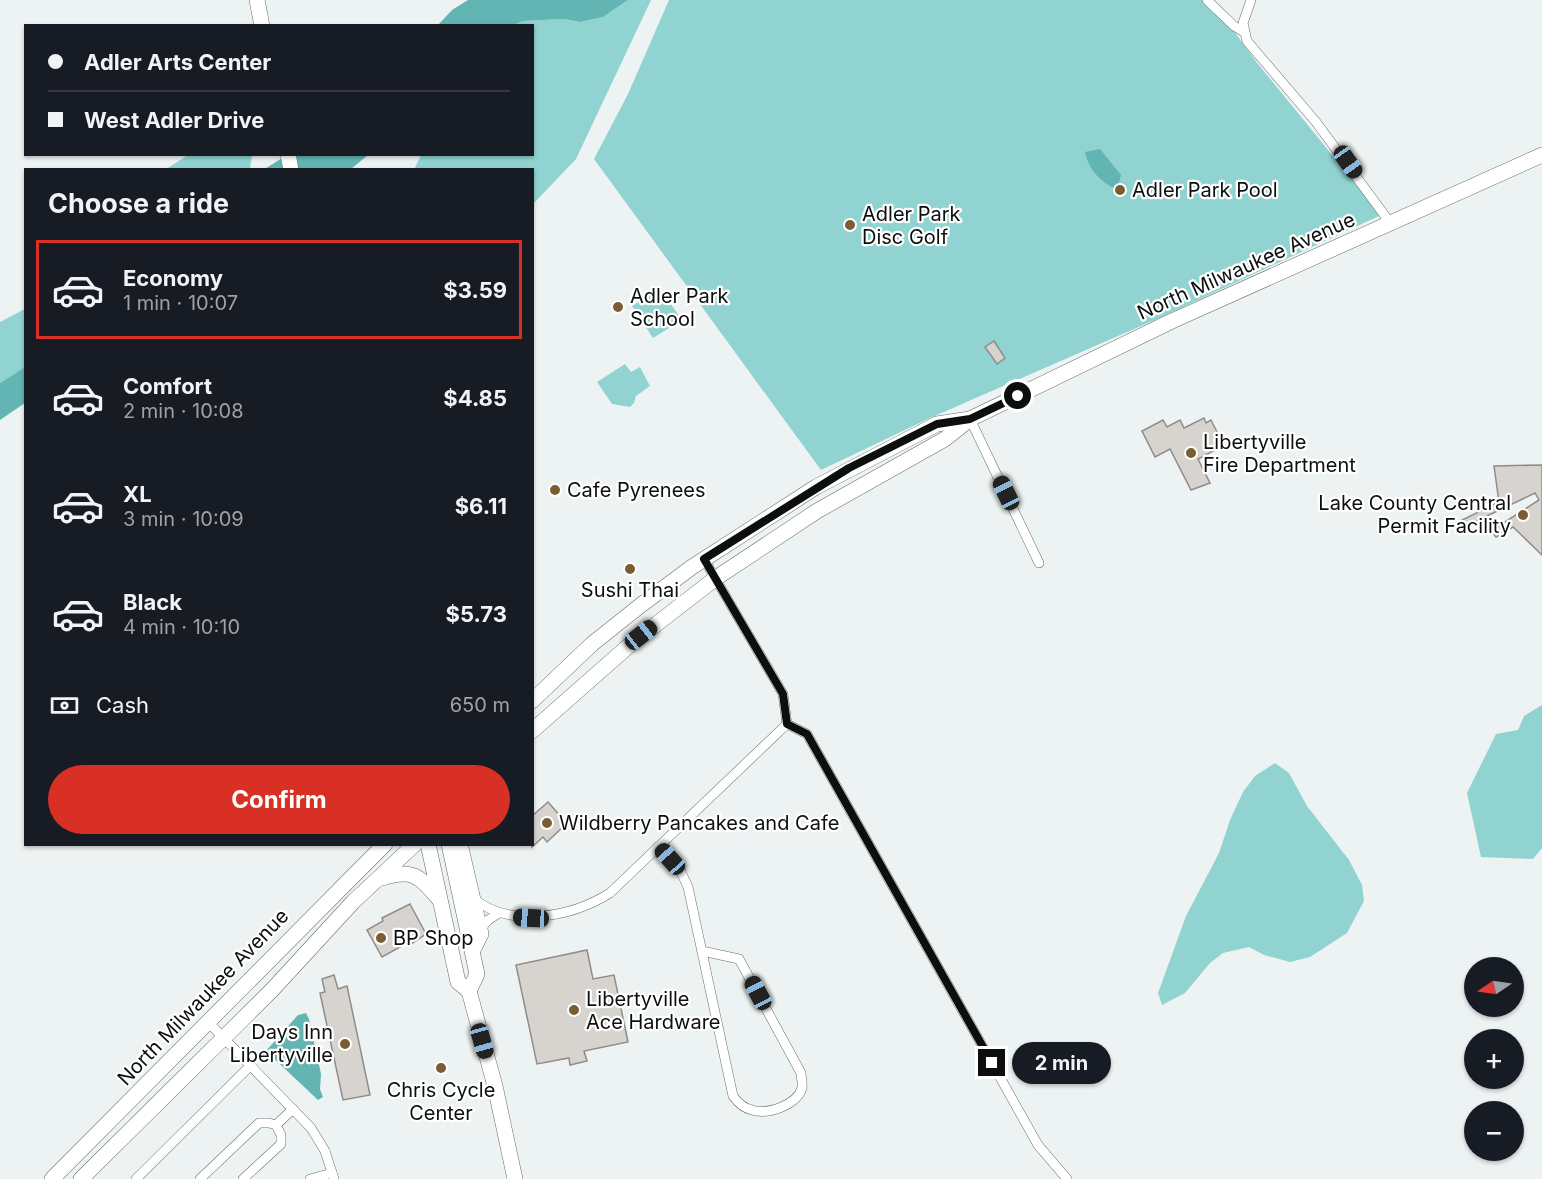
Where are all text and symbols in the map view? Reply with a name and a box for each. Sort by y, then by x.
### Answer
text: Adler Arts Center [84,49,271,75]
text: West Adler Drive [84,107,264,133]
car [1330,142,1366,182]
place label: Adler Park Pool [1132,178,1278,202]
marker: Adler Park Pool [1113,183,1127,197]
text: Choose a ride [48,187,229,220]
place label: Adler Park Disc Golf [862,202,961,249]
street label: North Milwaukee Avenue [1133,207,1359,325]
marker: Adler Park Disc Golf [843,218,857,232]
icon: car [51,263,105,317]
text: Economy [123,265,223,291]
text: $3.59 [443,277,507,303]
place label: Adler Park School [630,284,729,331]
text: 1 min · 10:07 [123,291,238,315]
marker: Adler Park School [611,300,625,314]
icon: car [51,371,105,425]
text: Comfort [123,373,212,399]
route start [1004,382,1031,409]
text: $4.85 [443,385,507,411]
text: 2 min · 10:08 [123,399,244,423]
place label: Libertyville Fire Department [1203,430,1356,477]
marker: Libertyville Fire Department [1184,446,1198,460]
car [990,473,1022,513]
place label: Cafe Pyrenees [567,478,706,502]
icon: car [51,479,105,533]
text: XL [123,481,152,507]
marker: Cafe Pyrenees [548,483,562,497]
place label: Lake County Central Permit Facility [1318,491,1511,538]
text: $6.11 [455,493,507,519]
text: 3 min · 10:09 [123,507,244,531]
marker: Lake County Central Permit Facility [1516,508,1530,522]
marker: Sushi Thai [623,562,637,576]
place label: Sushi Thai [581,578,679,602]
icon: car [51,587,105,641]
text: Black [123,589,182,615]
text: $5.73 [446,601,507,627]
text: 4 min · 10:10 [123,615,240,639]
car [621,617,661,653]
icon: cash [48,689,81,722]
text: Cash [96,692,149,718]
text: 650 m [450,693,510,717]
button: Confirm [48,765,510,834]
place label: Wildberry Pancakes and Cafe [559,811,839,835]
marker: Wildberry Pancakes and Cafe [540,816,554,830]
car [651,840,689,878]
street label: North Milwaukee Avenue [112,904,294,1090]
car [513,908,549,928]
place label: BP Shop [393,926,473,950]
marker: BP Shop [374,931,388,945]
north arrow [1464,957,1524,1017]
map controls [1464,957,1524,1161]
car [742,973,774,1013]
place label: Libertyville Ace Hardware [586,987,721,1034]
marker: Libertyville Ace Hardware [567,1003,581,1017]
place label: Days Inn Libertyville [229,1020,333,1067]
car [468,1021,496,1061]
button: + [1464,1029,1524,1089]
marker: Days Inn Libertyville [338,1037,352,1051]
callout: 2 min [1013,1042,1112,1084]
route end [978,1049,1005,1076]
text: 2 min [1035,1051,1088,1075]
marker: Chris Cycle Center [434,1061,448,1075]
place label: Chris Cycle Center [387,1078,495,1125]
button: − [1464,1101,1524,1161]

